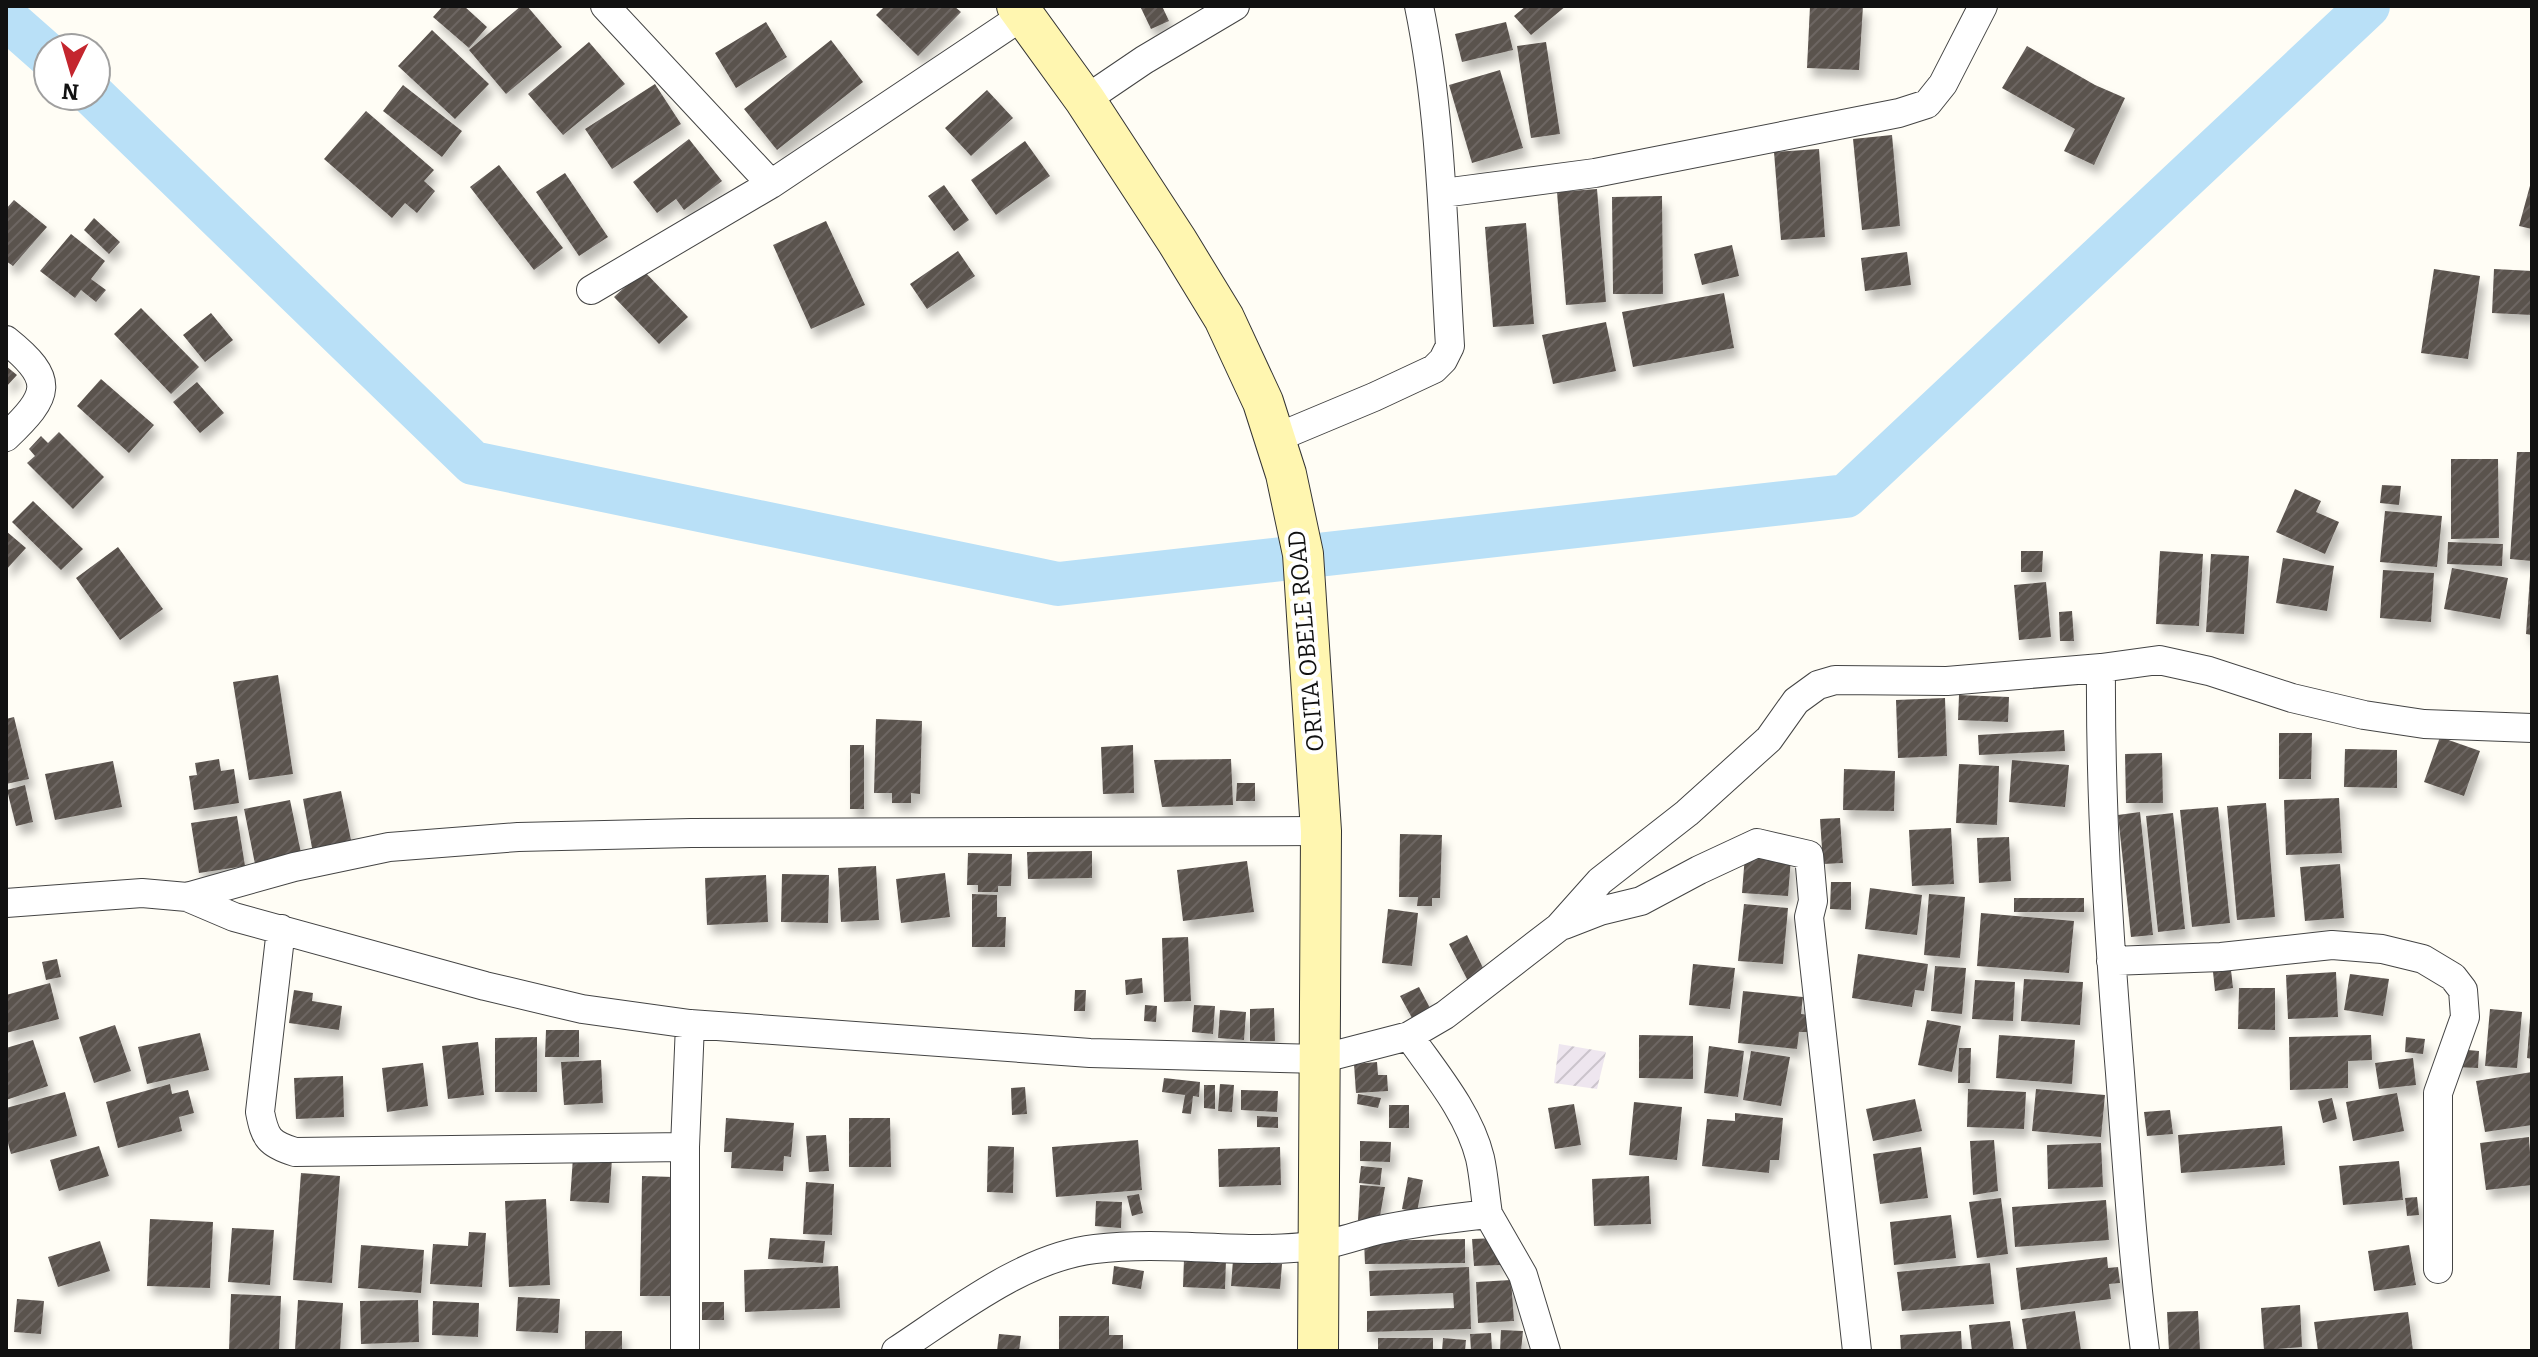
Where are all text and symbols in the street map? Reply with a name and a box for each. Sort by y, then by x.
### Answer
north arrow [32,32,112,112]
text: N [61,77,80,106]
street label: ORITA OBELE ROAD [1282,529,1330,753]

